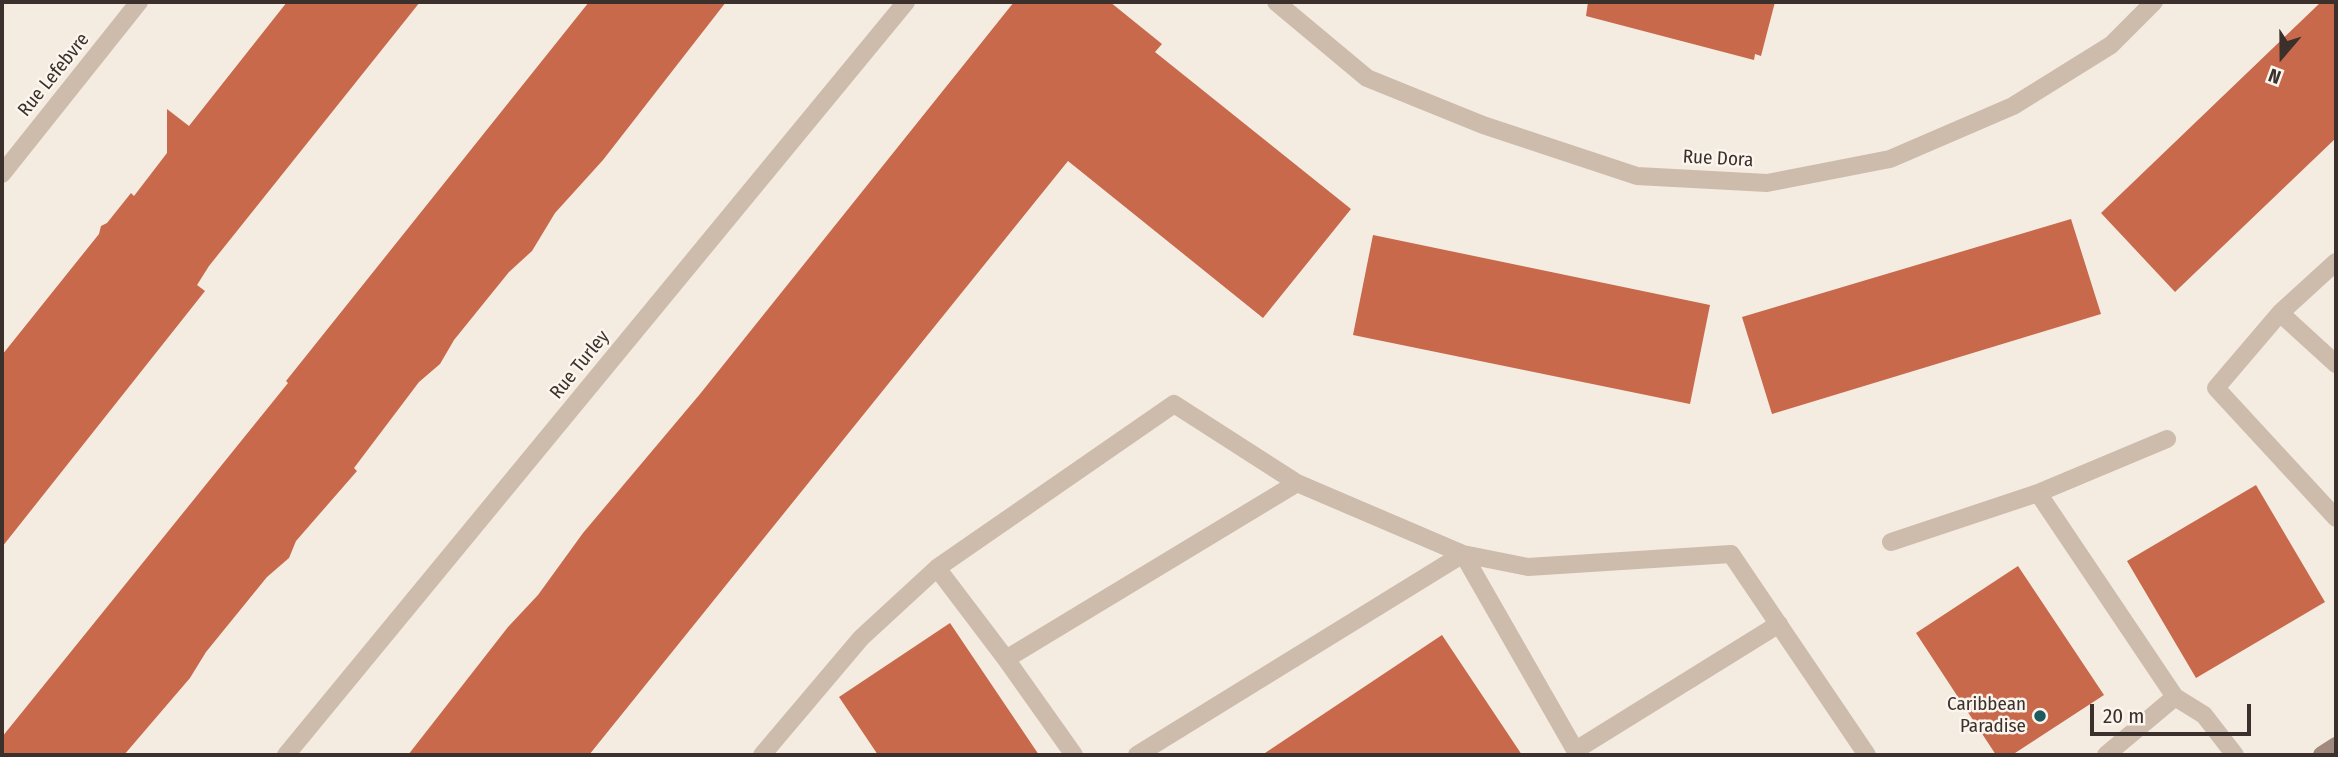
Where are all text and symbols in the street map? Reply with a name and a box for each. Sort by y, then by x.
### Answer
north arrow [2247,21,2317,91]
street label: Rue Lefebvre [14,29,94,121]
text: N [2265,63,2284,89]
street label: Rue Dora [1682,146,1754,172]
street label: Rue Turley [546,326,614,404]
scale bar [2093,690,2254,734]
place label: Caribbean Paradise [1947,694,2026,738]
text: 20 m [2103,703,2144,729]
marker: Caribbean Paradise [2032,708,2048,724]

